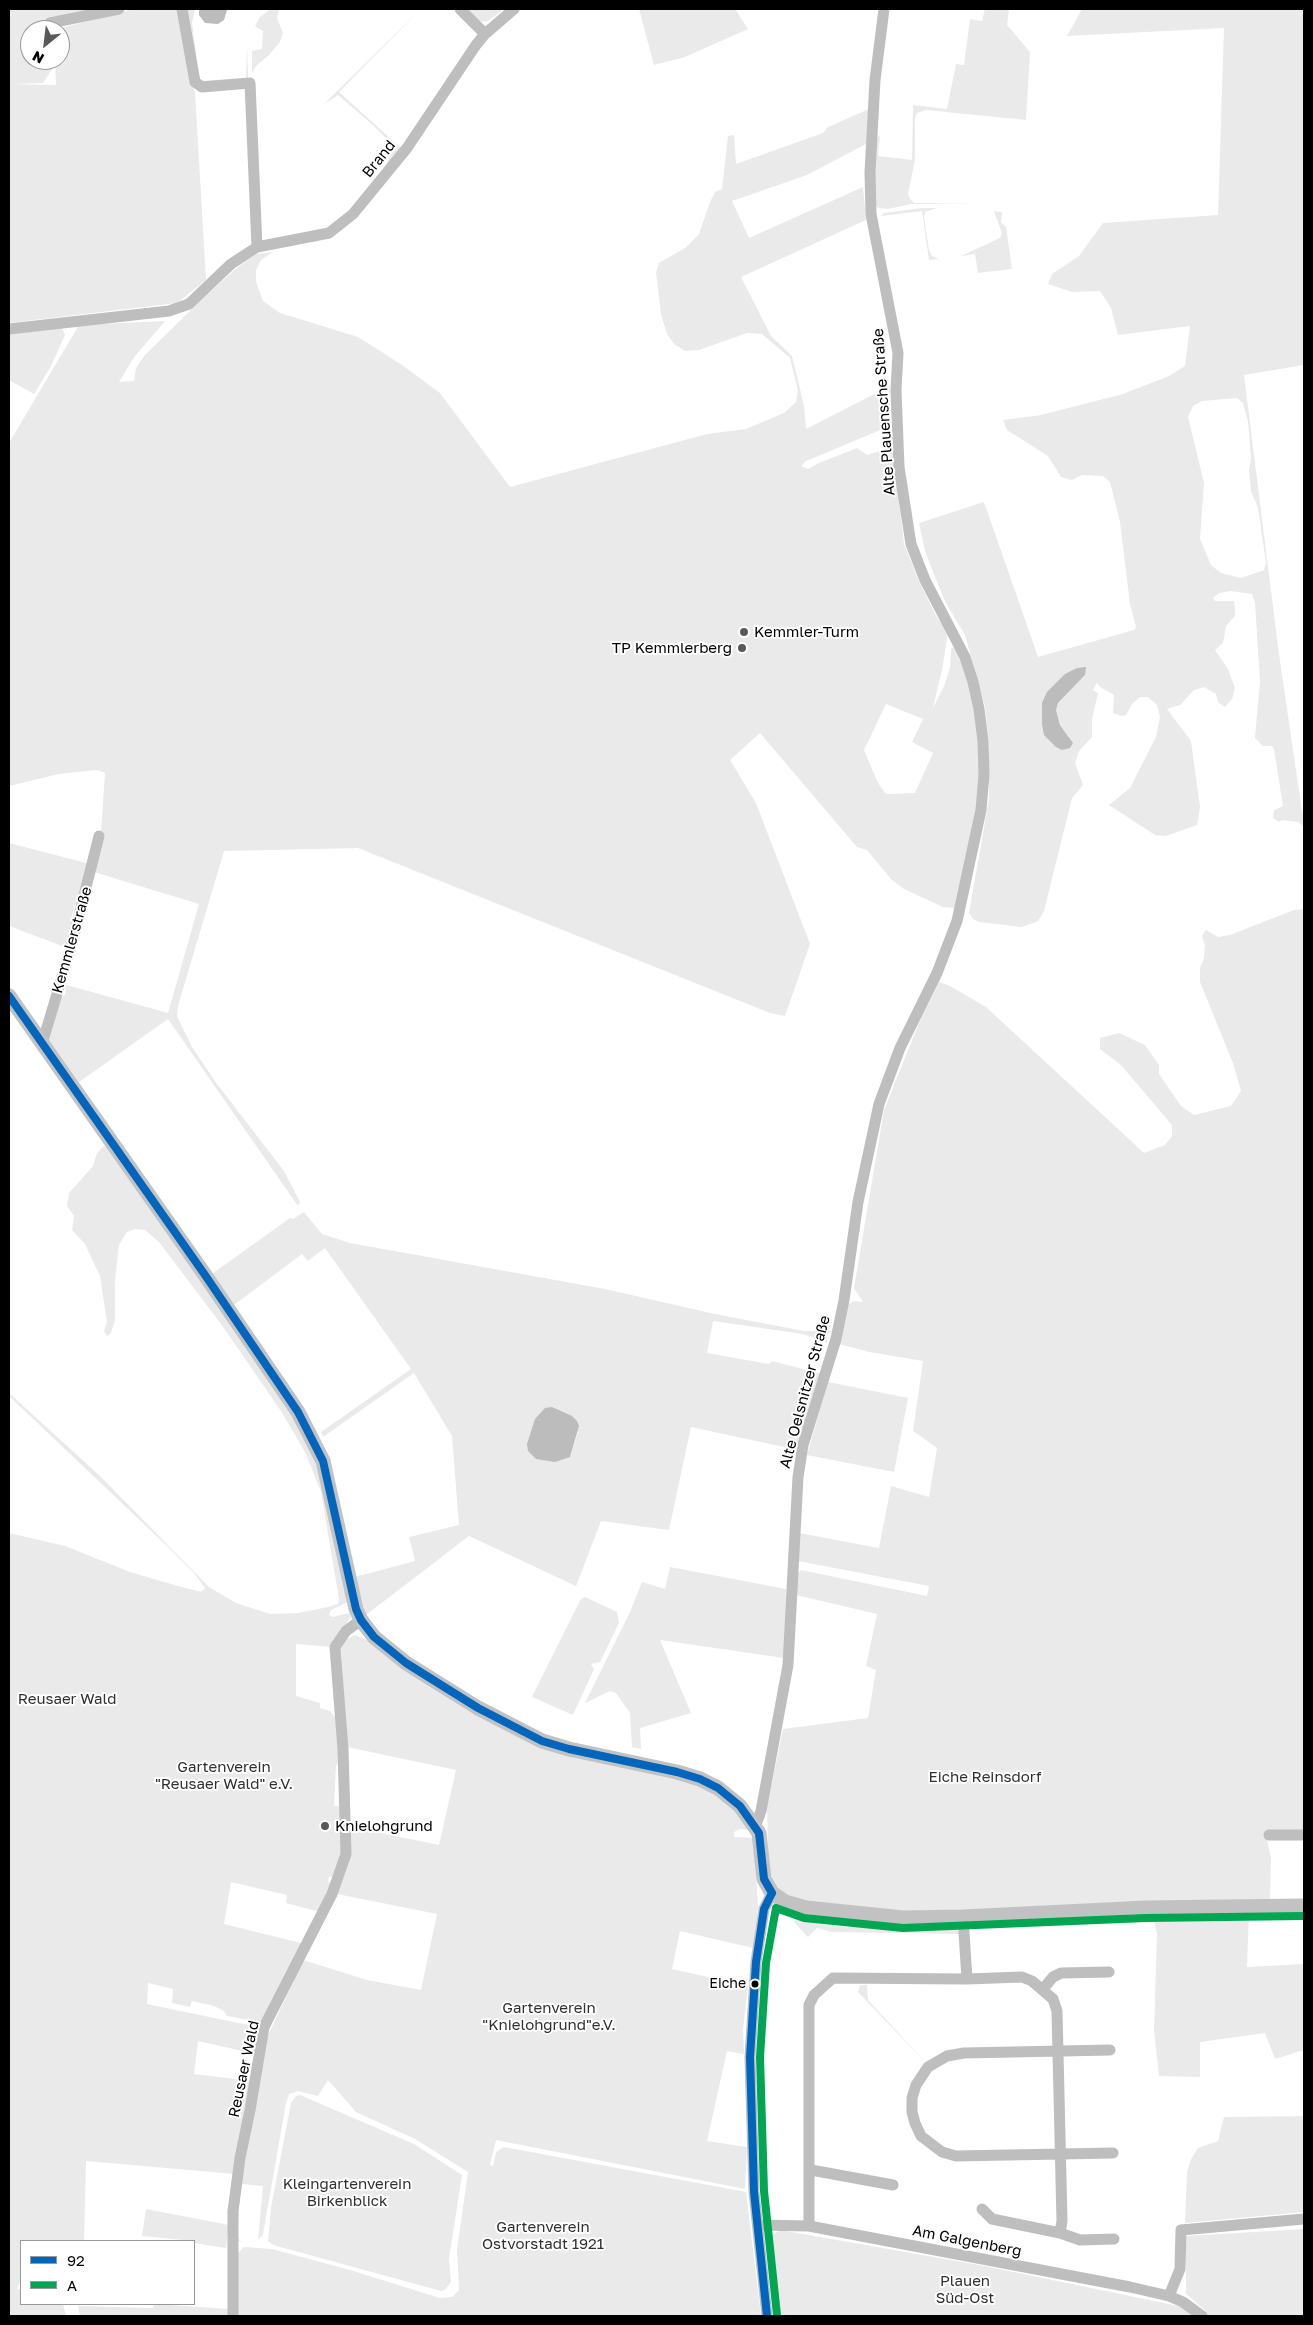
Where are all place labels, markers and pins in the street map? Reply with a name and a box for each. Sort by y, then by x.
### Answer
place label: Kemmler-Turm [754,623,859,641]
marker: Kemmler-Turm [738,626,750,638]
place label: TP Kemmlerberg [612,639,732,657]
marker: TP Kemmlerberg [736,642,748,654]
place label: Knielohgrund [335,1817,433,1835]
marker: Knielohgrund [319,1820,331,1832]
place label: Eiche [709,1976,746,1992]
marker: Eiche [750,1979,760,1989]

